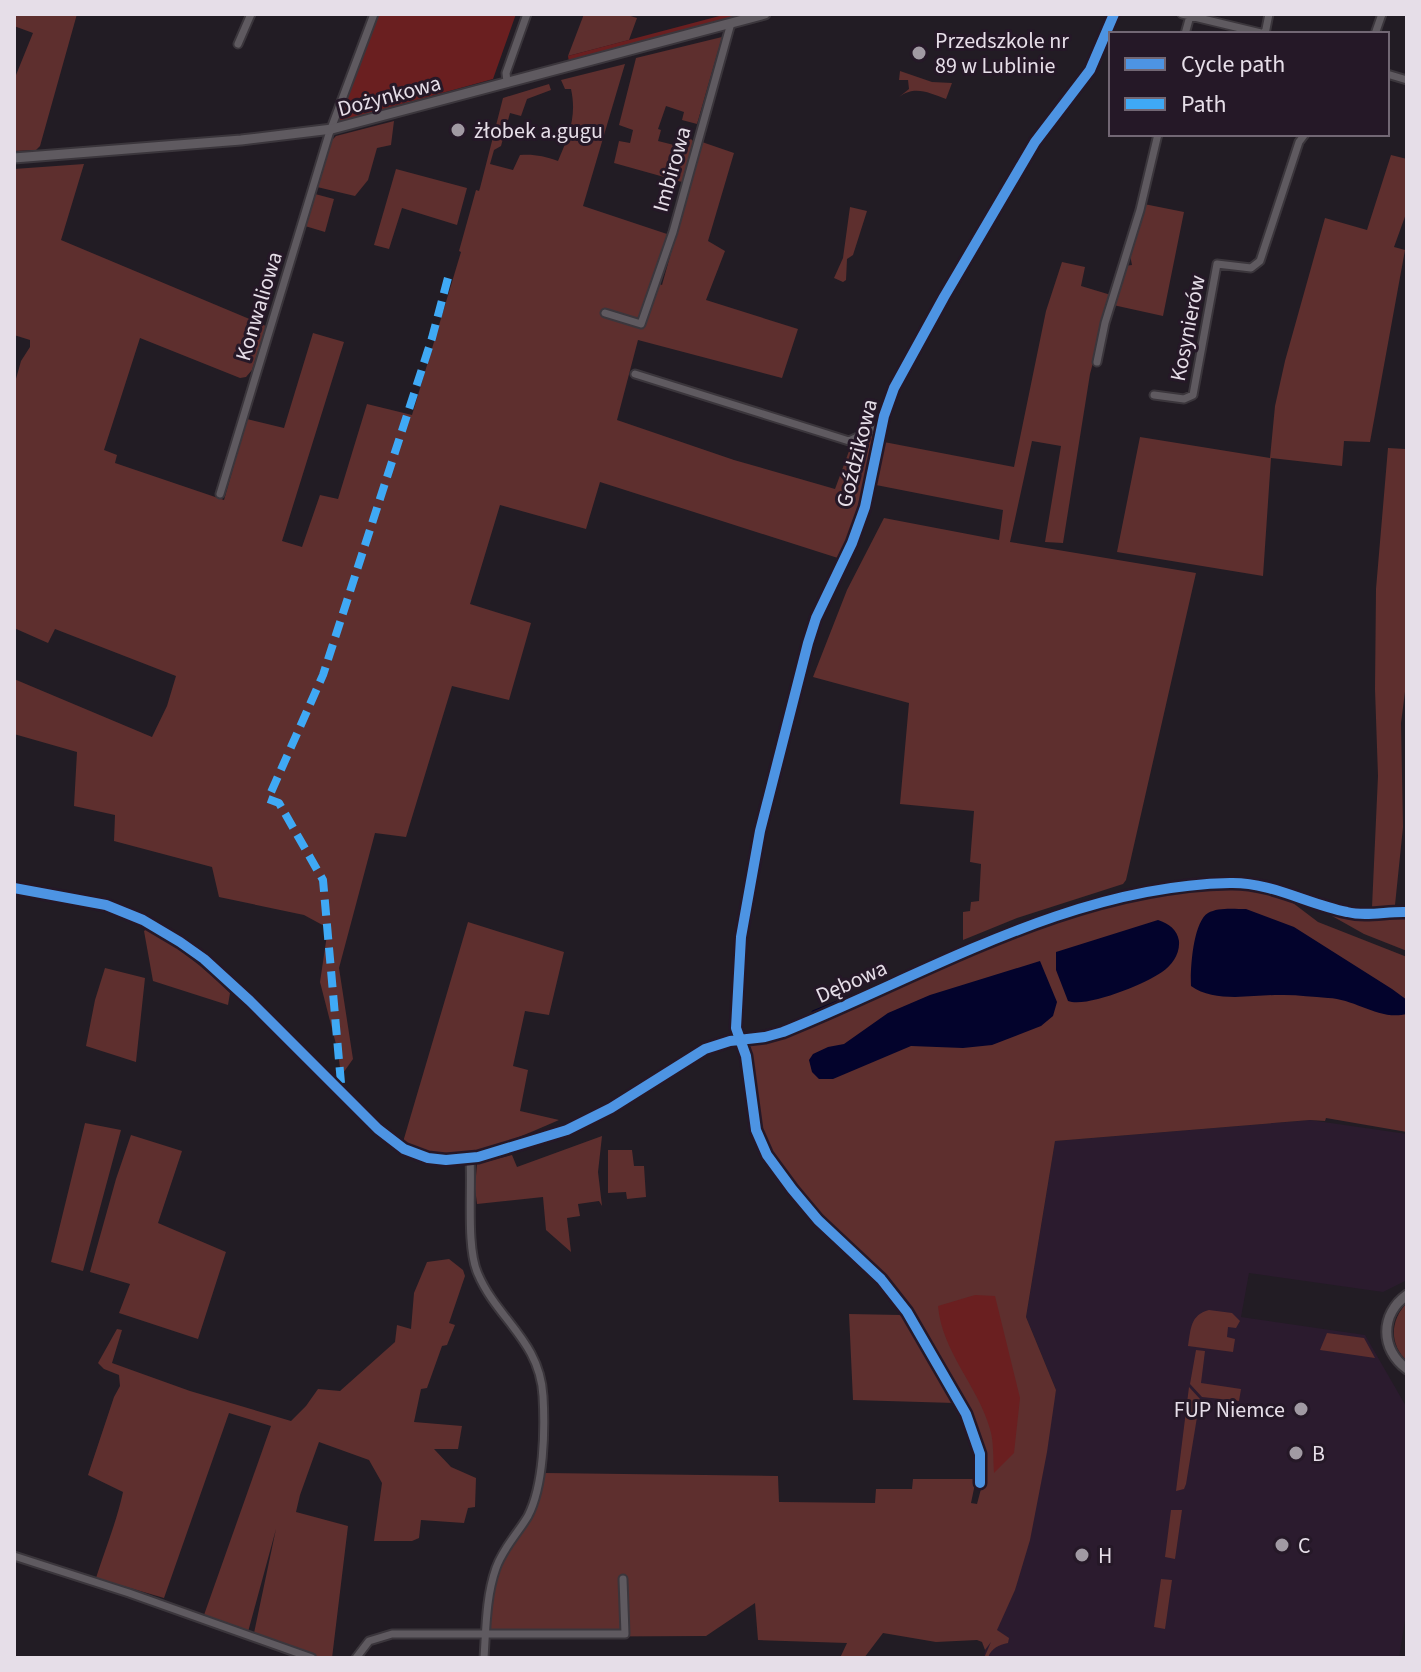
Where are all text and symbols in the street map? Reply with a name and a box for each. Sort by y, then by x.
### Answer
place label: Przedszkole nr 89 w Lublinie [935,25,1069,82]
legend [1109,32,1389,136]
marker: Przedszkole nr 89 w Lublinie [910,44,928,62]
text: Cycle path [1181,47,1285,82]
street label: Dożynkowa [334,67,445,125]
text: Path [1181,87,1227,122]
place label: żłobek a.gugu [474,115,603,147]
marker: żłobek a.gugu [449,121,467,139]
street label: Imbirowa [645,123,699,216]
street label: Konwaliowa [227,248,291,365]
street label: Kosynierów [1162,272,1214,384]
street label: Goździkowa [828,396,886,511]
street label: Dębowa [811,952,892,1012]
place label: FUP Niemce [1174,1394,1285,1426]
marker: FUP Niemce [1292,1400,1310,1418]
place label: B [1312,1438,1325,1470]
marker: B [1287,1444,1305,1462]
place label: C [1298,1530,1311,1562]
marker: C [1273,1536,1291,1554]
place label: H [1098,1540,1112,1572]
marker: H [1073,1546,1091,1564]

